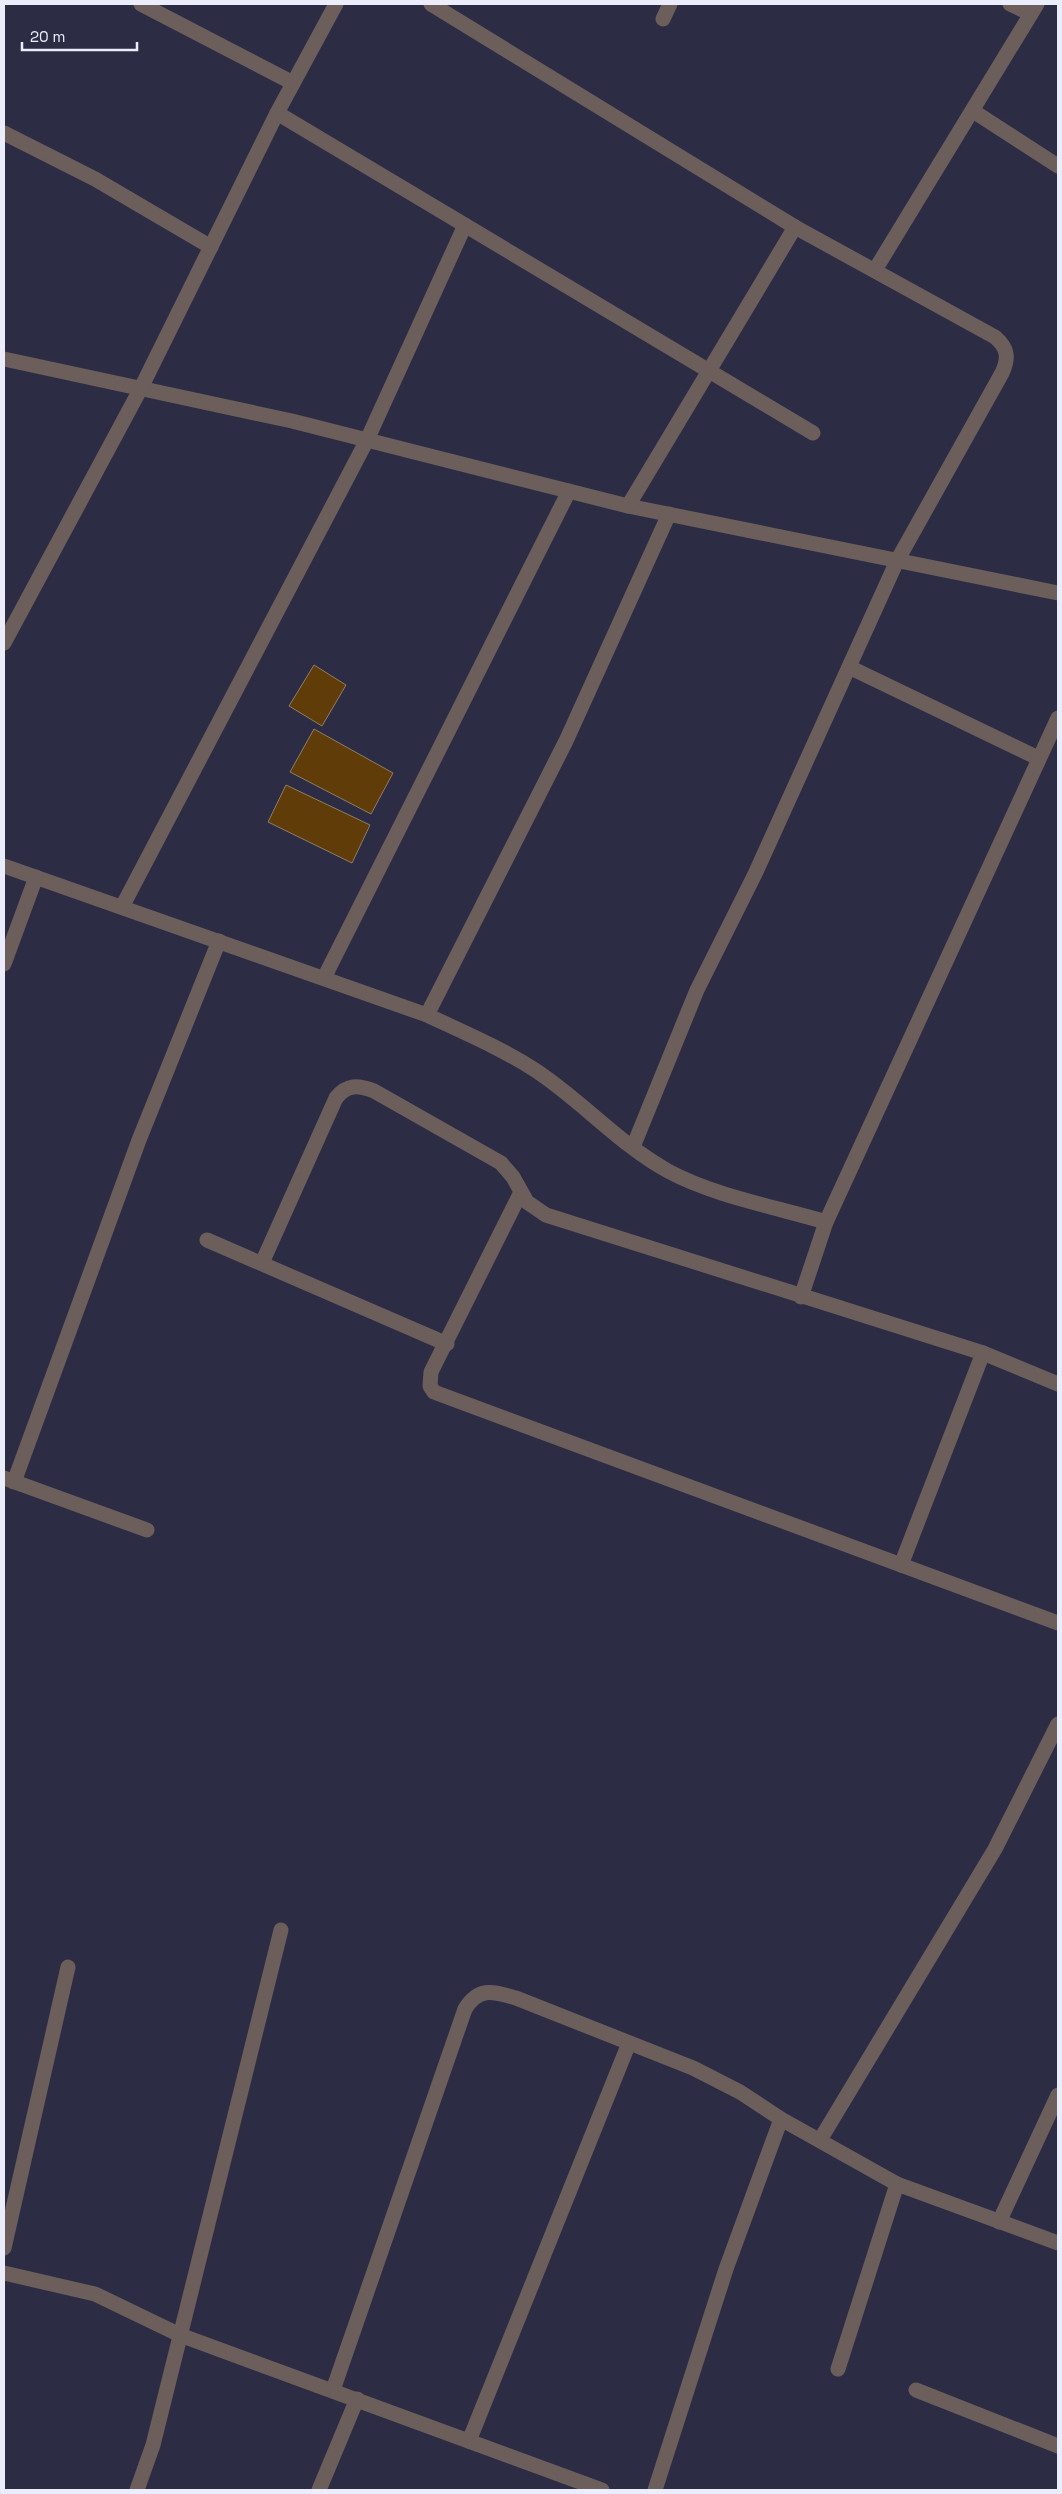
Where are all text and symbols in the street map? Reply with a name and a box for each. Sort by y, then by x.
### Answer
scale bar [22,20,138,52]
text: 20 m [30,27,65,46]

